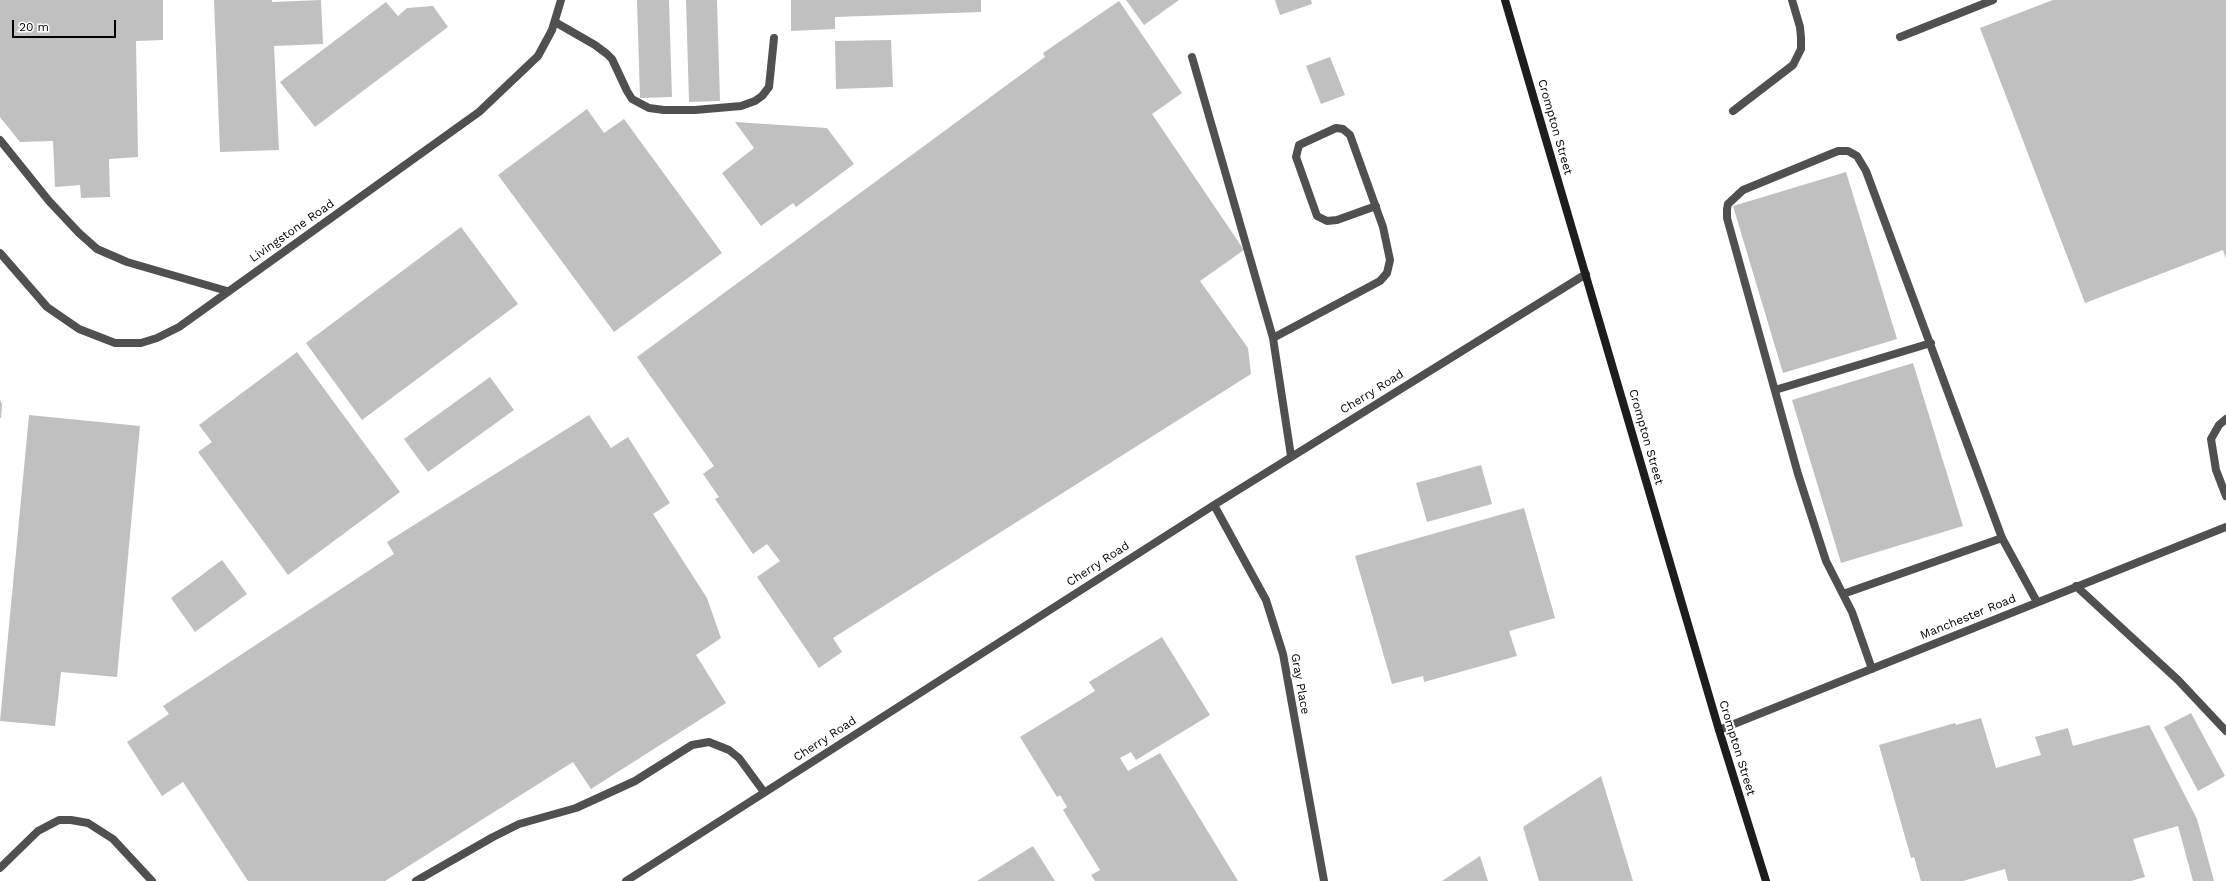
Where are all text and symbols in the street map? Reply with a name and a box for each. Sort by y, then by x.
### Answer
scale bar [14,12,118,38]
text: 20 m [19,20,49,34]
street label: Crompton Street [1534,78,1576,176]
street label: Livingstone Road [247,196,337,266]
street label: Cherry Road [1338,367,1406,417]
street label: Crompton Street [1625,388,1667,486]
street label: Cherry Road [1064,538,1132,590]
street label: Manchester Road [1918,591,2018,643]
street label: Gray Place [1288,652,1312,716]
street label: Crompton Street [1716,699,1758,797]
street label: Cherry Road [791,713,859,765]

